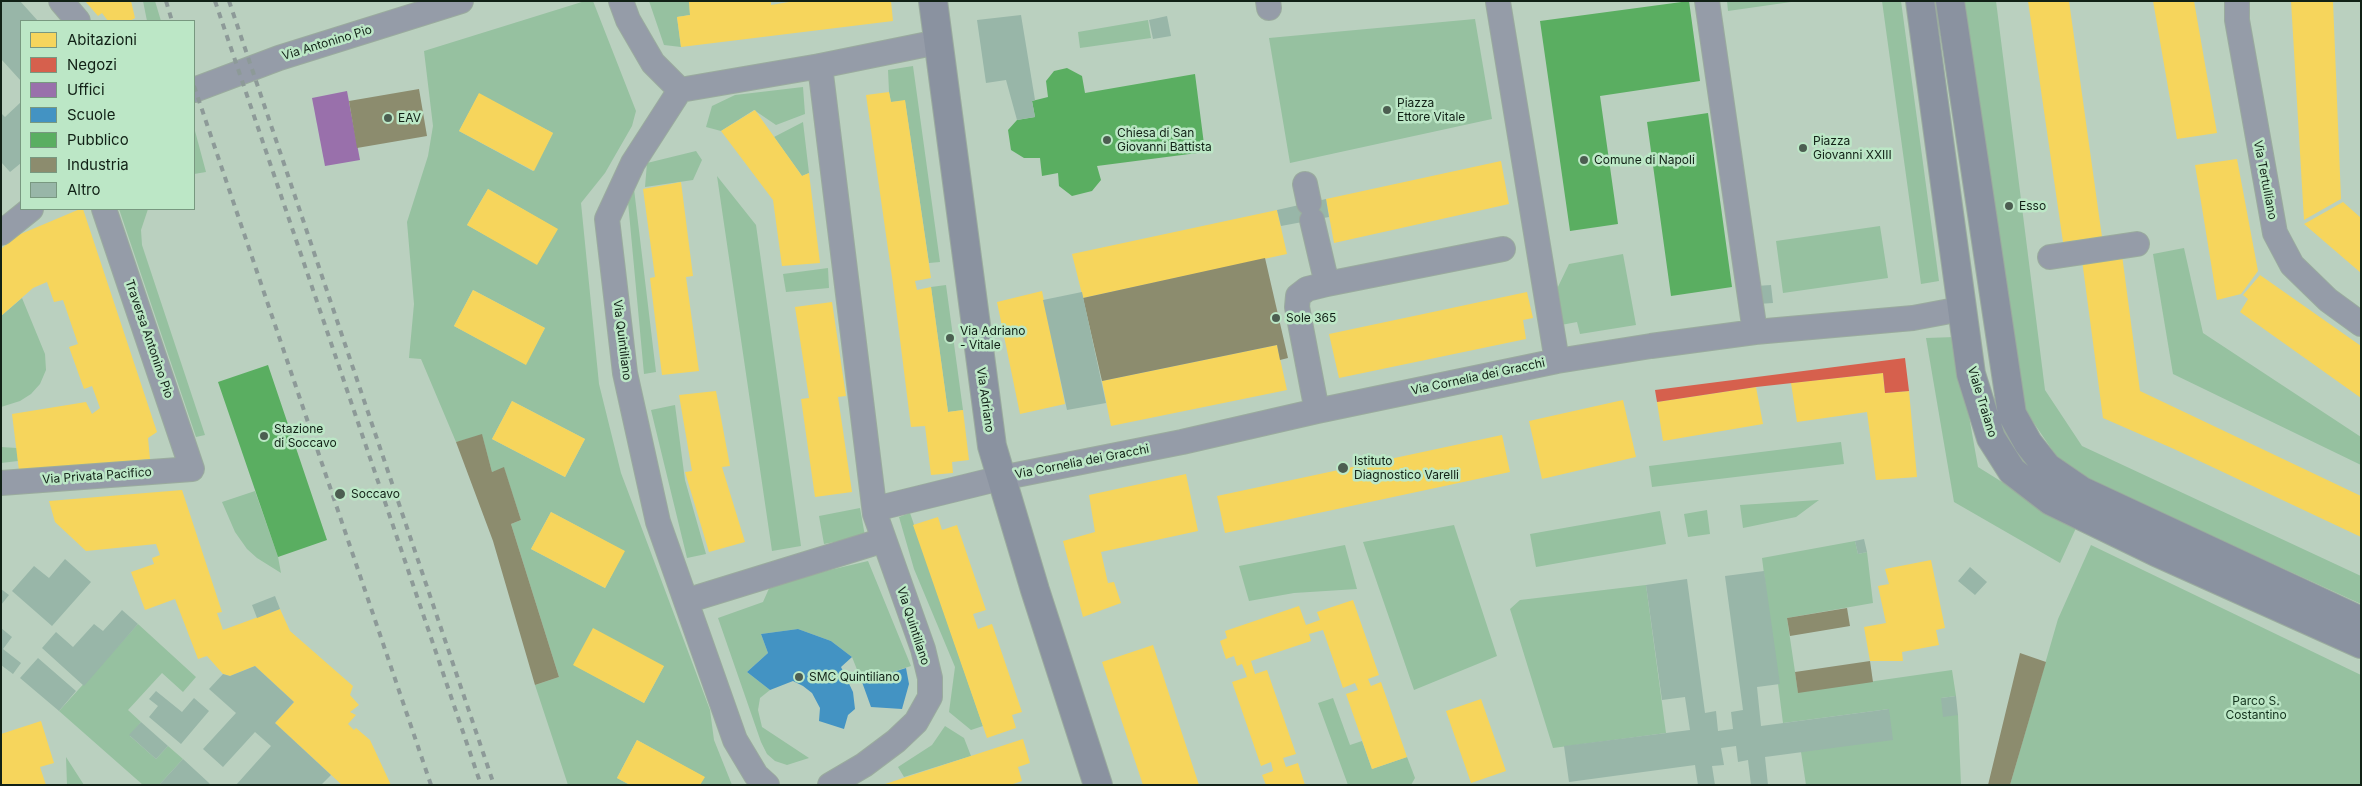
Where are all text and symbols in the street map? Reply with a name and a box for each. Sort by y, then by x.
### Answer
legend [20,20,195,210]
street label: Via Antonino Pio [280,23,374,63]
text: Abitazioni [67,30,137,49]
text: Negozi [67,55,117,74]
text: Uffici [67,80,105,99]
place label: Piazza Ettore Vitale [1397,96,1465,124]
marker: Piazza Ettore Vitale [1381,104,1393,116]
text: Scuole [67,105,115,124]
place label: EAV [398,111,421,125]
marker: EAV [382,112,394,124]
place label: Chiesa di San Giovanni Battista [1117,126,1212,154]
text: Pubblico [67,130,129,149]
marker: Chiesa di San Giovanni Battista [1101,134,1113,146]
place label: Piazza Giovanni XXIII [1813,134,1892,162]
street label: Via Tertulliano [2250,139,2280,221]
marker: Piazza Giovanni XXIII [1797,142,1809,154]
place label: Comune di Napoli [1594,153,1695,167]
marker: Comune di Napoli [1578,154,1590,166]
text: Industria [67,155,129,174]
text: Altro [67,180,101,199]
place label: Esso [2019,199,2046,213]
marker: Esso [2003,200,2015,212]
street label: Traversa Antonino Pio [122,278,176,400]
street label: Via Quintiliano [610,299,634,381]
place label: Sole 365 [1286,311,1336,325]
marker: Sole 365 [1270,312,1282,324]
place label: Via Adriano - Vitale [960,324,1026,352]
marker: Via Adriano - Vitale [944,332,956,344]
street label: Via Cornelia dei Gracchi [1410,356,1546,398]
street label: Viale Traiano [1964,365,2000,439]
street label: Via Adriano [973,367,997,433]
place label: Stazione di Soccavo [274,422,337,450]
marker: Stazione di Soccavo [258,430,270,442]
street label: Via Cornelia dei Gracchi [1014,442,1150,482]
place label: Istituto Diagnostico Varelli [1354,454,1459,482]
marker: Istituto Diagnostico Varelli [1336,461,1350,475]
street label: Via Privata Pacifico [42,465,152,487]
marker: Soccavo [333,487,347,501]
place label: Soccavo [351,487,400,501]
street label: Via Quintiliano [894,585,932,667]
place label: SMC Quintiliano [809,670,900,684]
marker: SMC Quintiliano [793,671,805,683]
park label: Parco S. Costantino [2225,694,2287,722]

